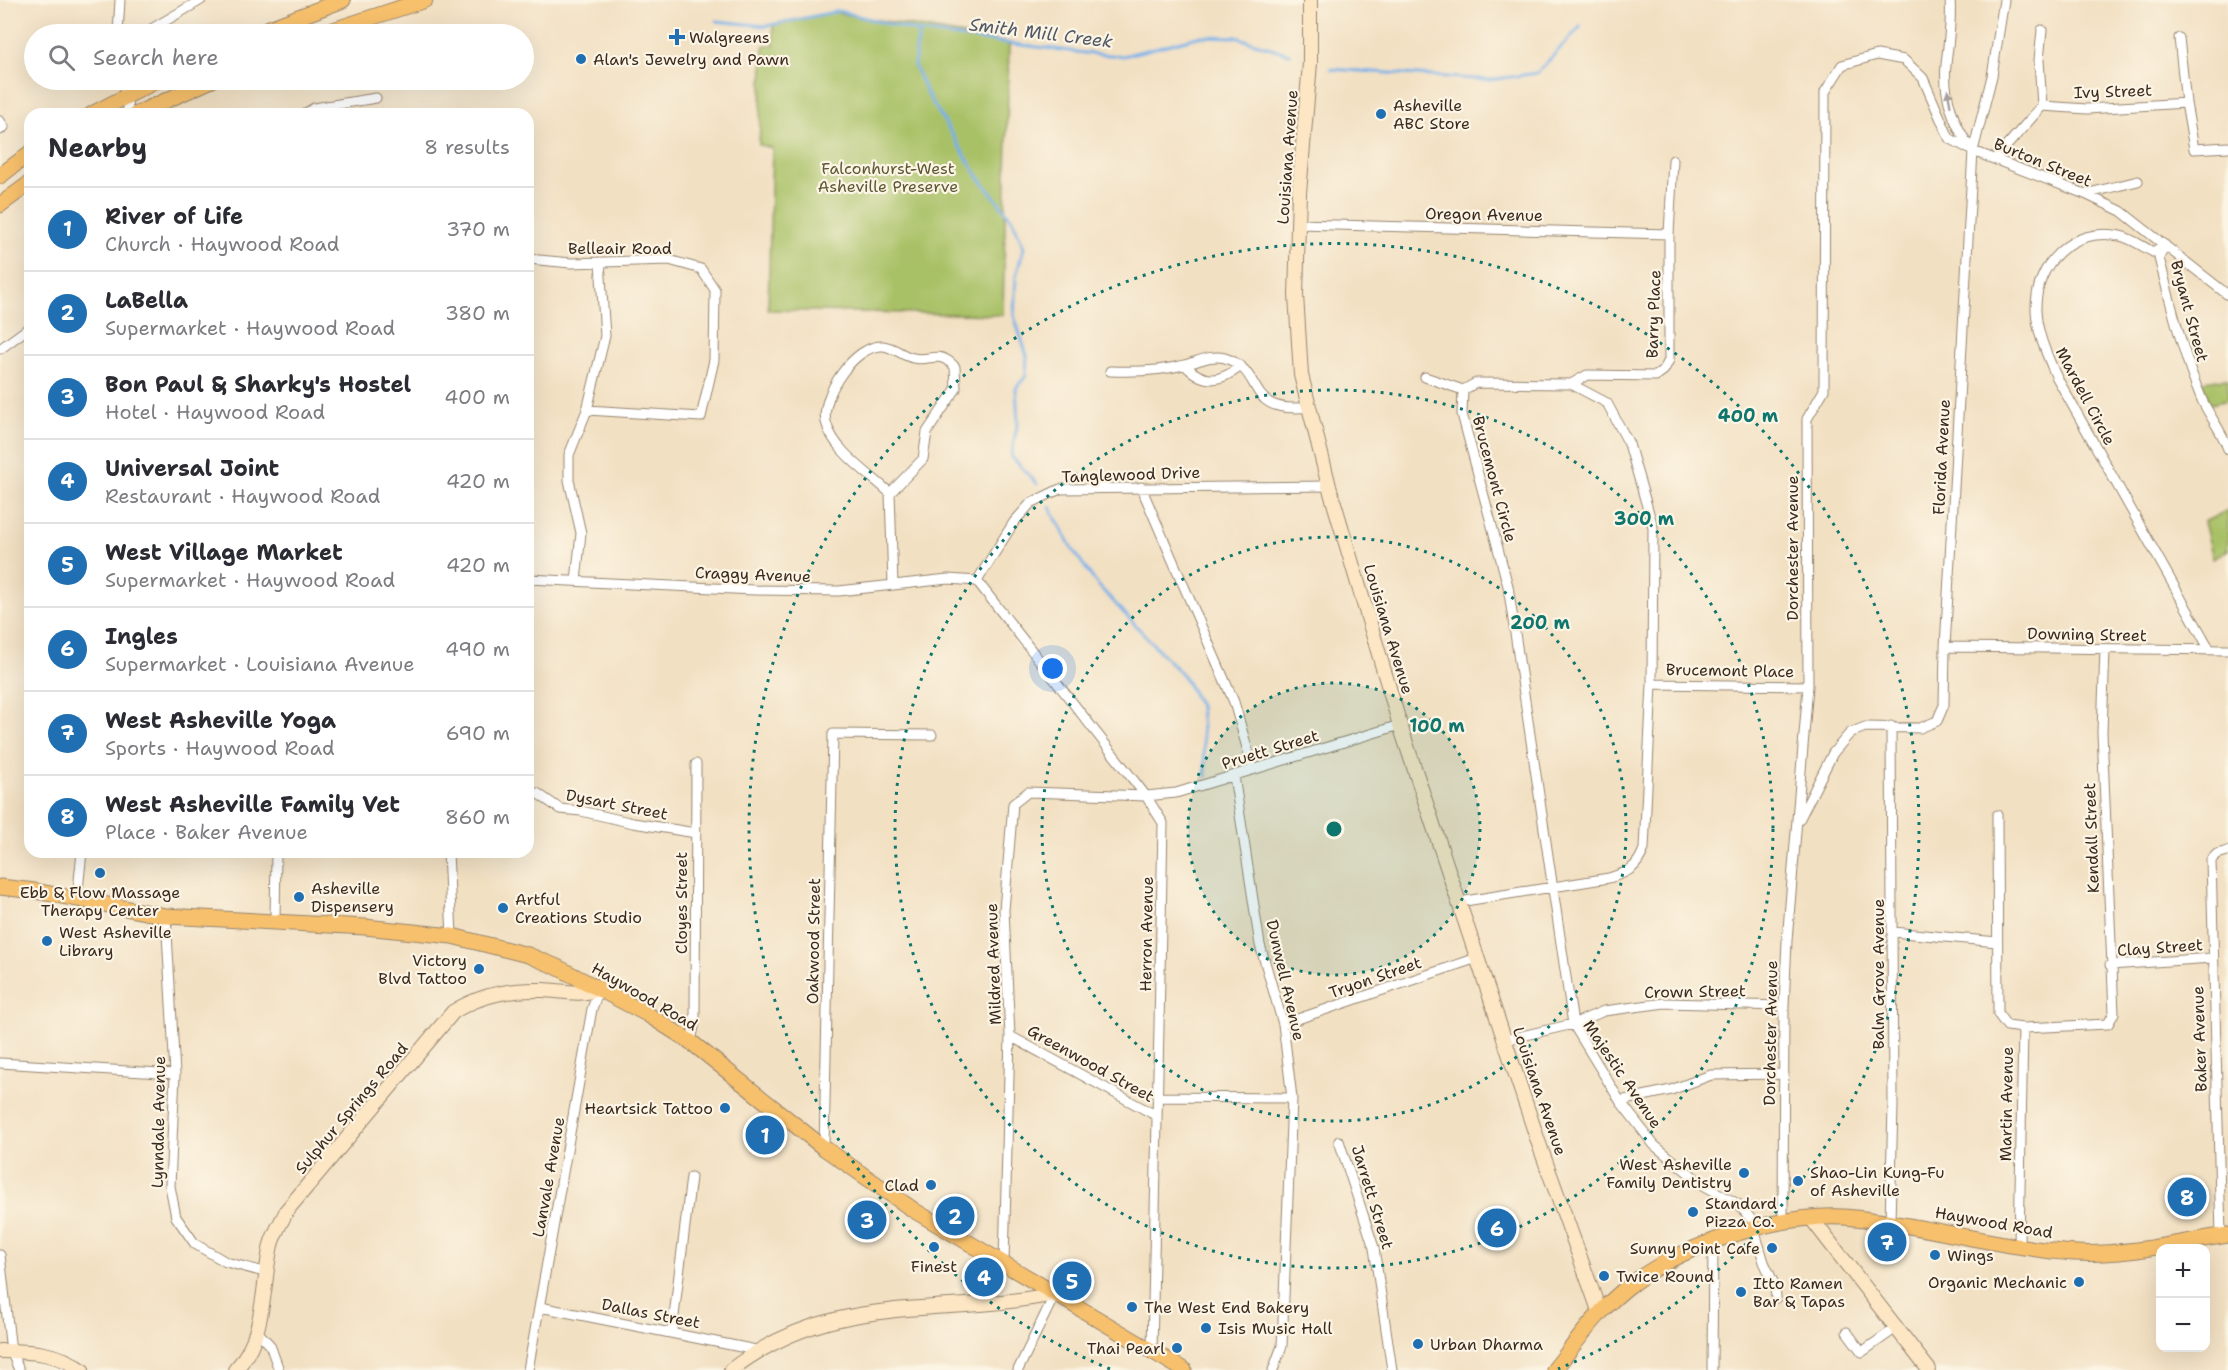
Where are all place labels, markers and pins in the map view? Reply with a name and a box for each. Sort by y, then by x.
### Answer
place label: Walgreens [689,27,770,48]
marker: Walgreens [670,30,684,44]
place label: Alan's Jewelry and Pawn [593,49,789,70]
marker: Alan's Jewelry and Pawn [574,52,588,66]
place label: Asheville ABC Store [1393,95,1470,134]
marker: Asheville ABC Store [1374,107,1388,121]
centre of rings [1324,819,1344,839]
marker: Ebb & Flow Massage Therapy Center [93,866,107,880]
place label: Asheville Dispensery [311,878,394,917]
place label: Ebb & Flow Massage Therapy Center [20,882,180,921]
place label: Artful Creations Studio [515,889,642,928]
marker: Asheville Dispensery [292,890,306,904]
marker: Artful Creations Studio [496,901,510,915]
place label: West Asheville Library [59,922,172,961]
marker: West Asheville Library [40,934,54,948]
place label: Victory Blvd Tattoo [378,950,467,989]
marker: Victory Blvd Tattoo [472,962,486,976]
place label: Heartsick Tattoo [584,1098,713,1119]
marker: Heartsick Tattoo [718,1101,732,1115]
pin: 1 [746,1112,784,1158]
place label: West Asheville Family Dentistry [1606,1154,1732,1193]
place label: Shao-Lin Kung-Fu of Asheville [1810,1162,1945,1201]
marker: West Asheville Family Dentistry [1737,1166,1751,1180]
marker: Shao-Lin Kung-Fu of Asheville [1791,1174,1805,1188]
pin: 8 [2168,1174,2206,1220]
place label: Clad [885,1175,919,1196]
marker: Clad [924,1178,938,1192]
place label: Standard Pizza Co. [1705,1193,1777,1232]
pin: 2 [936,1194,974,1238]
pin: 3 [848,1198,886,1242]
marker: Standard Pizza Co. [1686,1205,1700,1219]
pin: 6 [1478,1206,1516,1250]
pin: 7 [1868,1220,1906,1264]
place label: Sunny Point Cafe [1630,1238,1760,1259]
marker: Finest [927,1240,941,1254]
marker: Sunny Point Cafe [1765,1241,1779,1255]
place label: Wings [1947,1245,1994,1266]
marker: Wings [1928,1248,1942,1262]
pin: 4 [964,1254,1004,1300]
place label: Finest [911,1256,957,1277]
pin: 5 [1052,1258,1092,1304]
place label: Twice Round [1616,1266,1714,1287]
marker: Twice Round [1597,1269,1611,1283]
place label: Organic Mechanic [1928,1272,2067,1293]
place label: Itto Ramen Bar & Tapas [1753,1273,1845,1312]
marker: Organic Mechanic [2072,1275,2086,1289]
marker: Itto Ramen Bar & Tapas [1734,1285,1748,1299]
place label: The West End Bakery [1144,1297,1309,1318]
marker: The West End Bakery [1125,1300,1139,1314]
place label: Isis Music Hall [1218,1318,1332,1339]
marker: Isis Music Hall [1199,1321,1213,1335]
place label: Urban Dharma [1430,1334,1543,1355]
marker: Urban Dharma [1411,1337,1425,1351]
place label: Thai Pearl [1087,1338,1165,1359]
marker: Thai Pearl [1170,1341,1184,1355]

